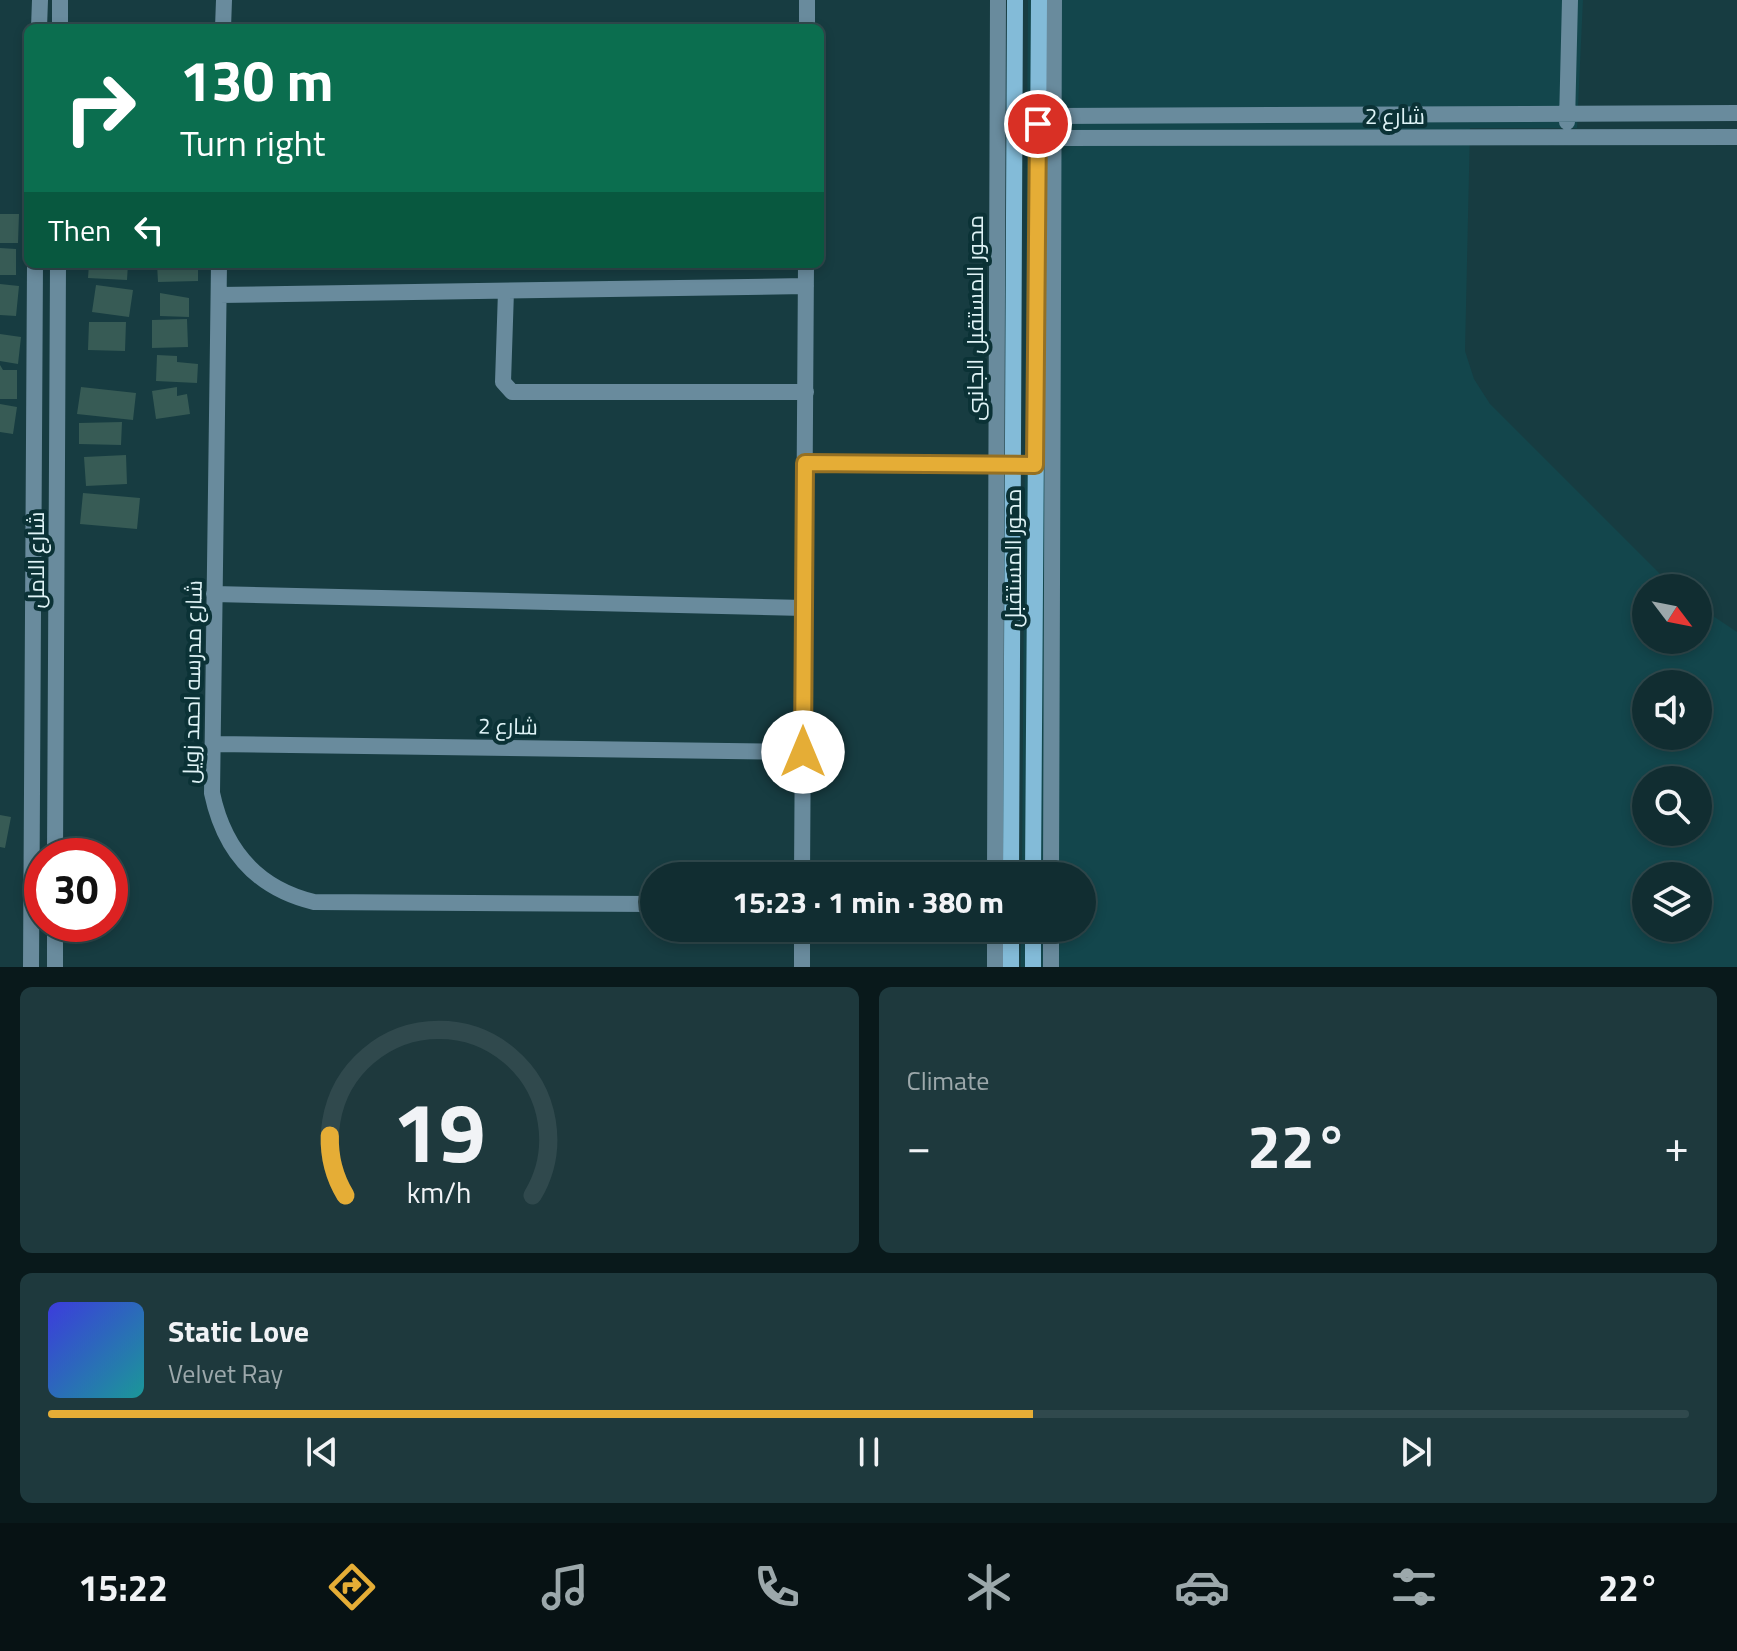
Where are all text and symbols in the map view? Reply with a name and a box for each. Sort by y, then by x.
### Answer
text: 130 m [180,38,333,123]
icon: right [48,56,152,160]
pin [1004,90,1072,158]
street label: شارع 2 [1365,99,1425,133]
icon: arrive [1016,102,1060,146]
text: Turn right [180,115,325,170]
text: Then [48,207,111,253]
icon: left [127,208,171,252]
street label: محور المستقبل الجانبى [958,215,992,421]
street label: محور المستقبل [996,489,1030,627]
street label: شارع الامل [19,511,53,609]
north arrow [1632,574,1712,654]
map controls [1632,574,1712,942]
street label: شارع مدرسه احمد زويل [173,580,211,784]
button: sound [1632,670,1712,750]
street label: شارع 2 [478,708,538,744]
position arrow [761,710,845,794]
button: search [1632,766,1712,846]
speed limit sign: 30 [24,838,128,942]
button: layers [1632,862,1712,942]
text: 15:23 · 1 min · 380 m [732,879,1004,925]
text: Climate [907,1061,989,1100]
text: 19 [393,1068,486,1194]
text: 22° [1247,1100,1348,1191]
text: − [907,1112,931,1179]
text: + [1664,1112,1689,1179]
text: km/h [407,1171,472,1214]
text: Static Love [168,1308,309,1354]
text: Velvet Ray [168,1354,283,1393]
icon: previous [300,1430,344,1474]
icon: pause [847,1430,891,1474]
icon: next [1394,1430,1438,1474]
icon: directions [324,1559,380,1615]
icon: music [537,1559,593,1615]
icon: phone [749,1559,805,1615]
icon: climate [961,1559,1017,1615]
icon: car [1174,1559,1230,1615]
icon: filters [1386,1559,1442,1615]
text: 15:22 [78,1560,168,1615]
text: 22° [1598,1560,1659,1615]

